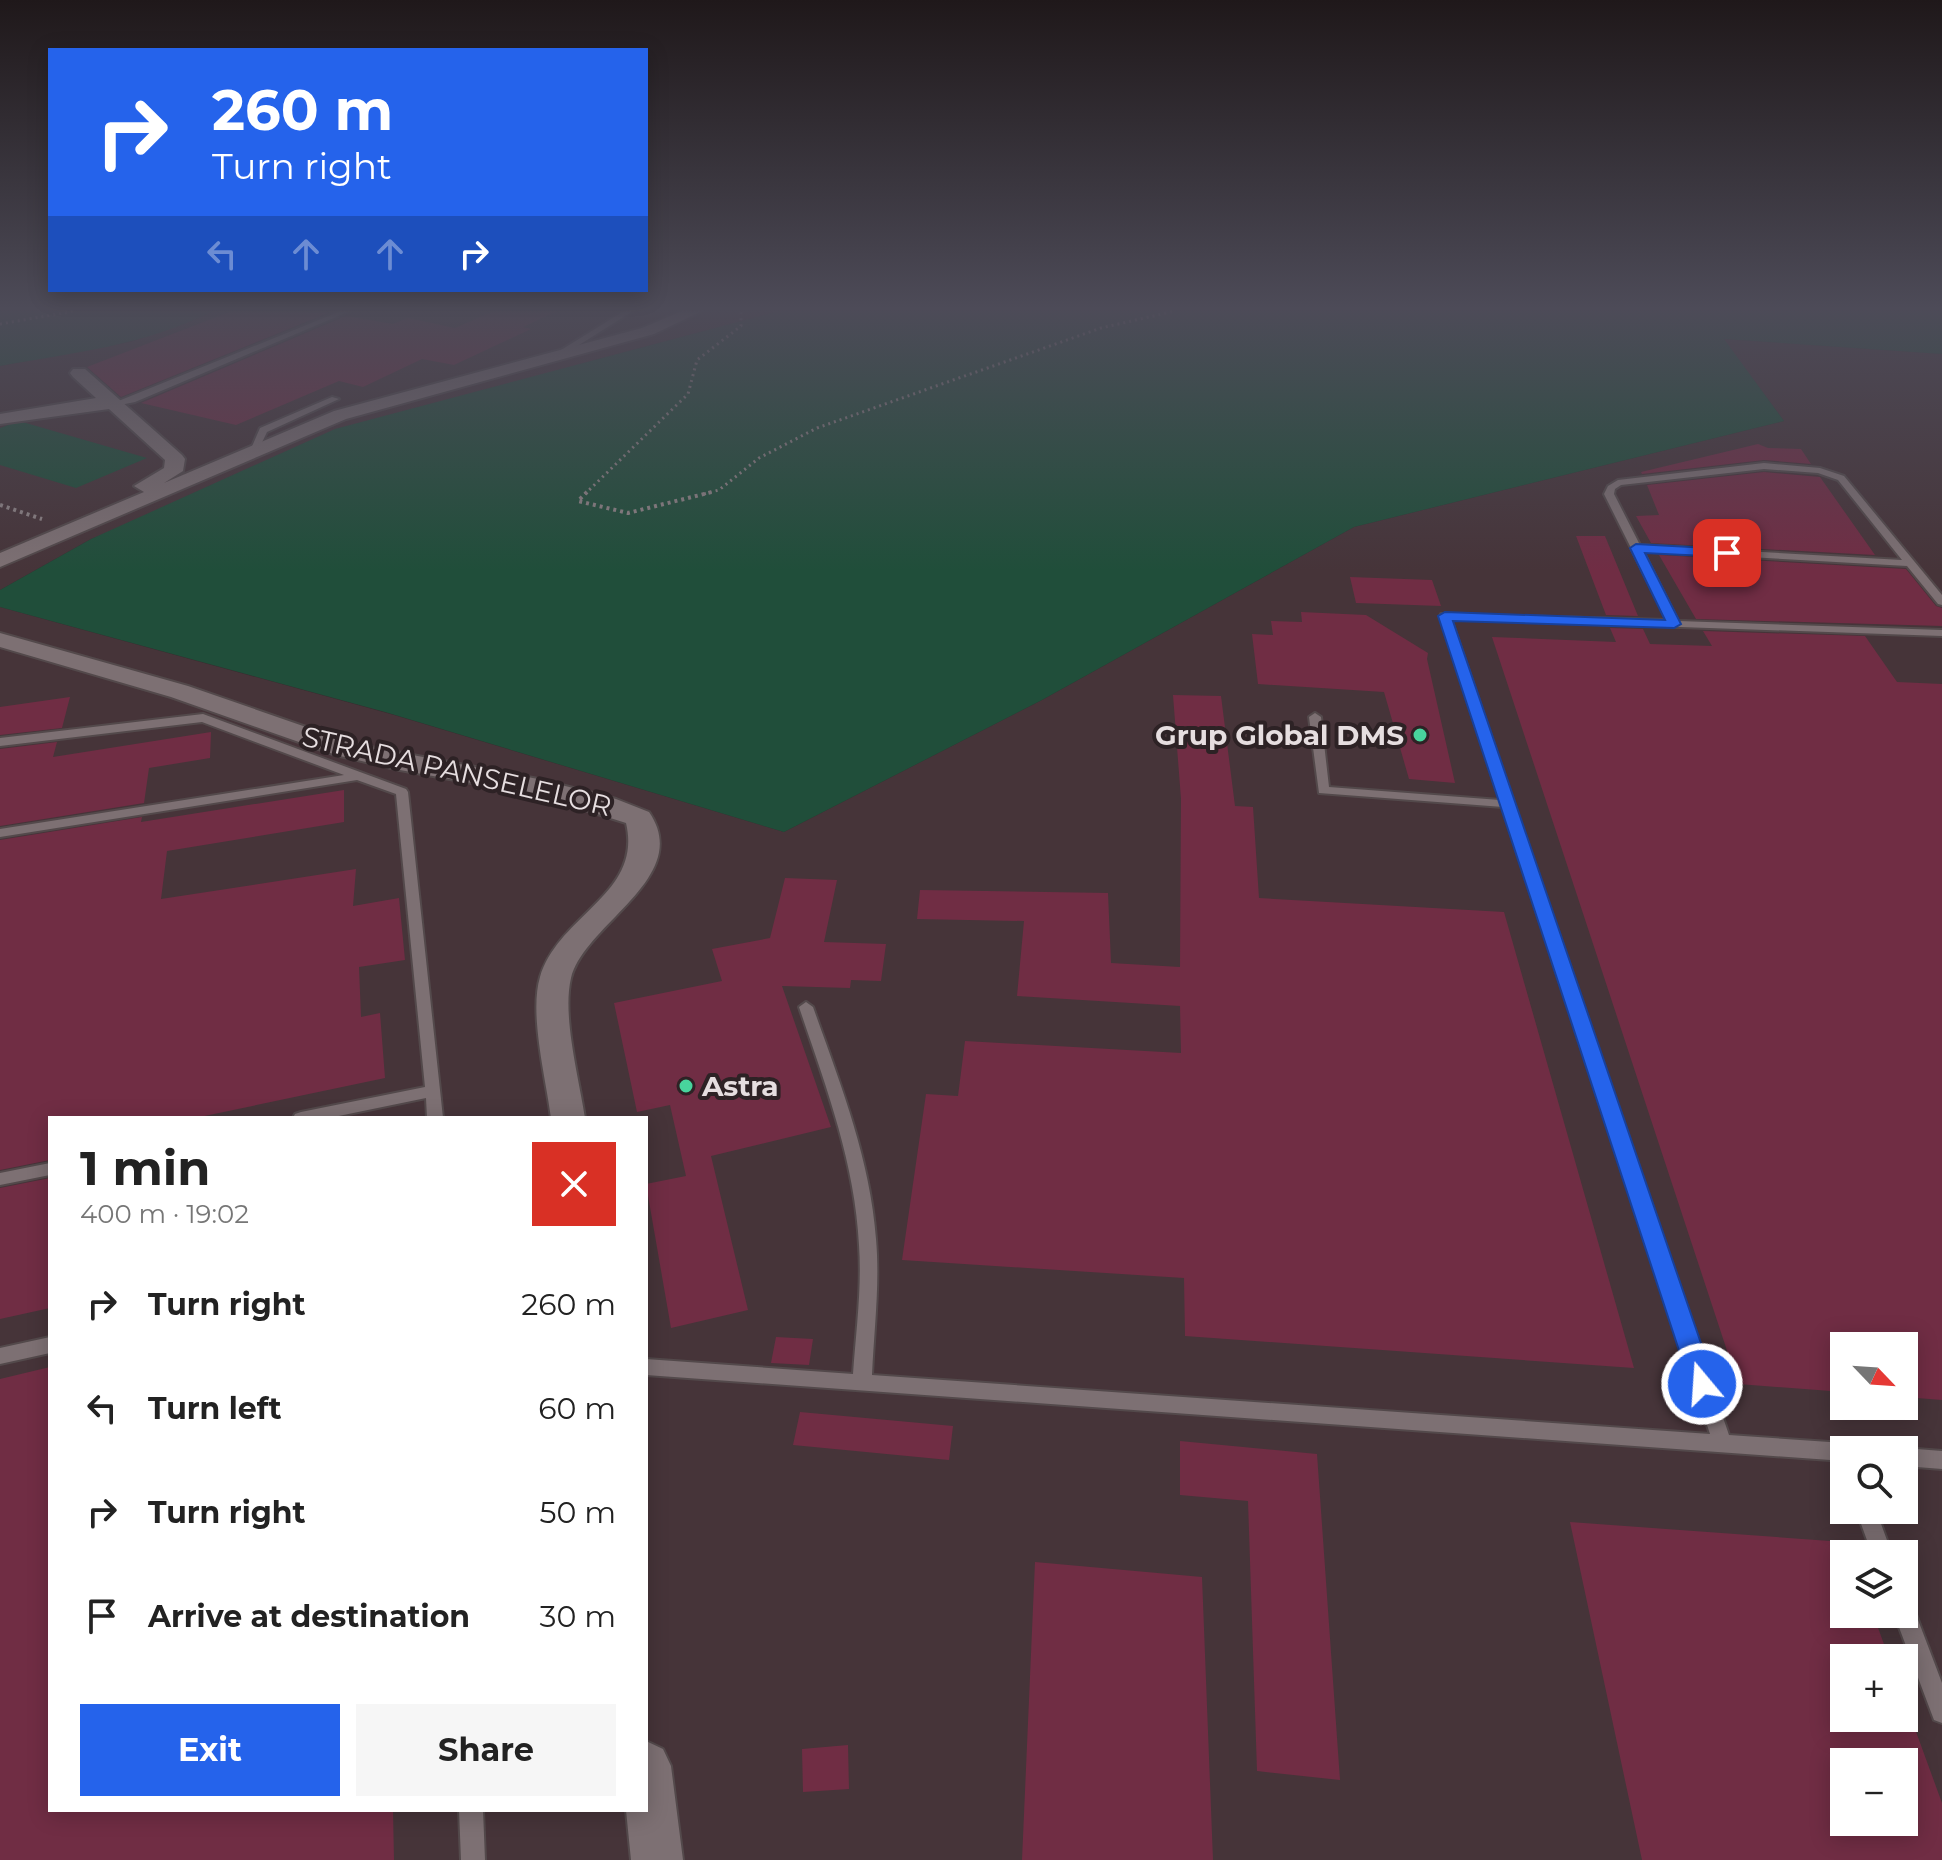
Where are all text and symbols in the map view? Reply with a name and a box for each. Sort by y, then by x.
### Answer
text: 260 m [212,76,393,144]
icon: right [80,80,184,184]
text: Turn right [212,144,392,188]
icon: left [200,232,244,276]
icon: ahead [284,232,328,276]
icon: ahead [368,232,412,276]
icon: right [452,232,496,276]
pin [1693,519,1761,587]
icon: arrive [1705,531,1749,575]
place label: Grup Global DMS [1155,718,1404,752]
street label: STRADA PANSELELOR [299,719,615,823]
marker: Grup Global DMS [1411,726,1429,744]
place label: Astra [701,1069,779,1103]
marker: Astra [677,1077,695,1095]
text: 1 min [80,1139,210,1197]
button: close [532,1142,616,1226]
text: 400 m · 19:02 [80,1198,249,1230]
icon: right [80,1282,124,1326]
text: Turn right [148,1286,305,1323]
text: 260 m [521,1286,616,1323]
north arrow [1830,1332,1918,1420]
map controls [1830,1332,1918,1836]
position arrow [1660,1342,1744,1426]
icon: left [80,1386,124,1430]
text: Turn left [148,1390,281,1427]
text: 60 m [538,1390,616,1427]
button: search [1830,1436,1918,1524]
icon: right [80,1490,124,1534]
text: Turn right [148,1494,305,1531]
text: 50 m [539,1494,616,1531]
button: layers [1830,1540,1918,1628]
icon: arrive [80,1594,124,1638]
text: Arrive at destination [148,1598,470,1635]
text: 30 m [540,1598,616,1635]
button: + [1830,1644,1918,1732]
button: Exit [80,1704,340,1796]
button: Share [356,1704,616,1796]
button: − [1830,1748,1918,1836]

